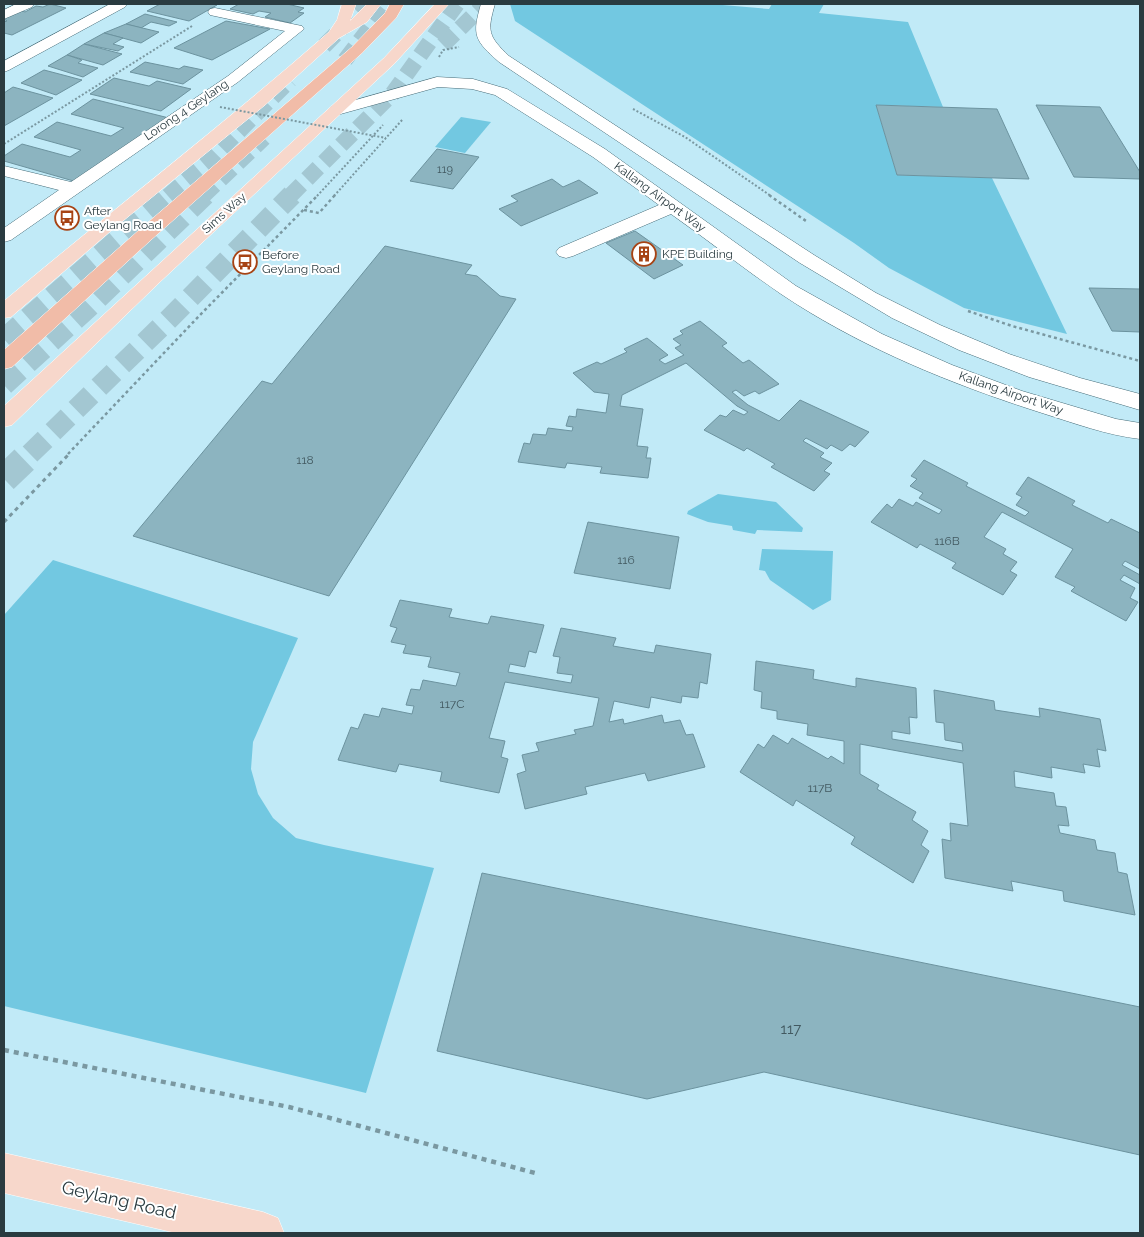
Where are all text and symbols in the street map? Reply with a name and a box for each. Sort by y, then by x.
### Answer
street label: Lorong 4 Geylang [141,77,231,143]
street label: Kallang Airport Way [612,159,709,235]
house number: 119 [437,163,453,176]
street label: Sims Way [199,189,249,236]
place label: After Geylang Road [84,204,162,232]
bus stop icon: After Geylang Road [54,205,80,231]
building icon: KPE Building [631,241,657,267]
place label: KPE Building [662,247,733,261]
place label: Before Geylang Road [262,248,340,276]
bus stop icon: Before Geylang Road [232,249,258,275]
street label: Kallang Airport Way [957,369,1066,418]
house number: 118 [296,453,314,467]
house number: 116B [934,534,960,548]
house number: 116 [617,553,635,567]
house number: 117C [440,697,464,711]
house number: 117B [808,781,832,795]
house number: 117 [781,1020,801,1038]
street label: Geylang Road [60,1176,178,1223]

